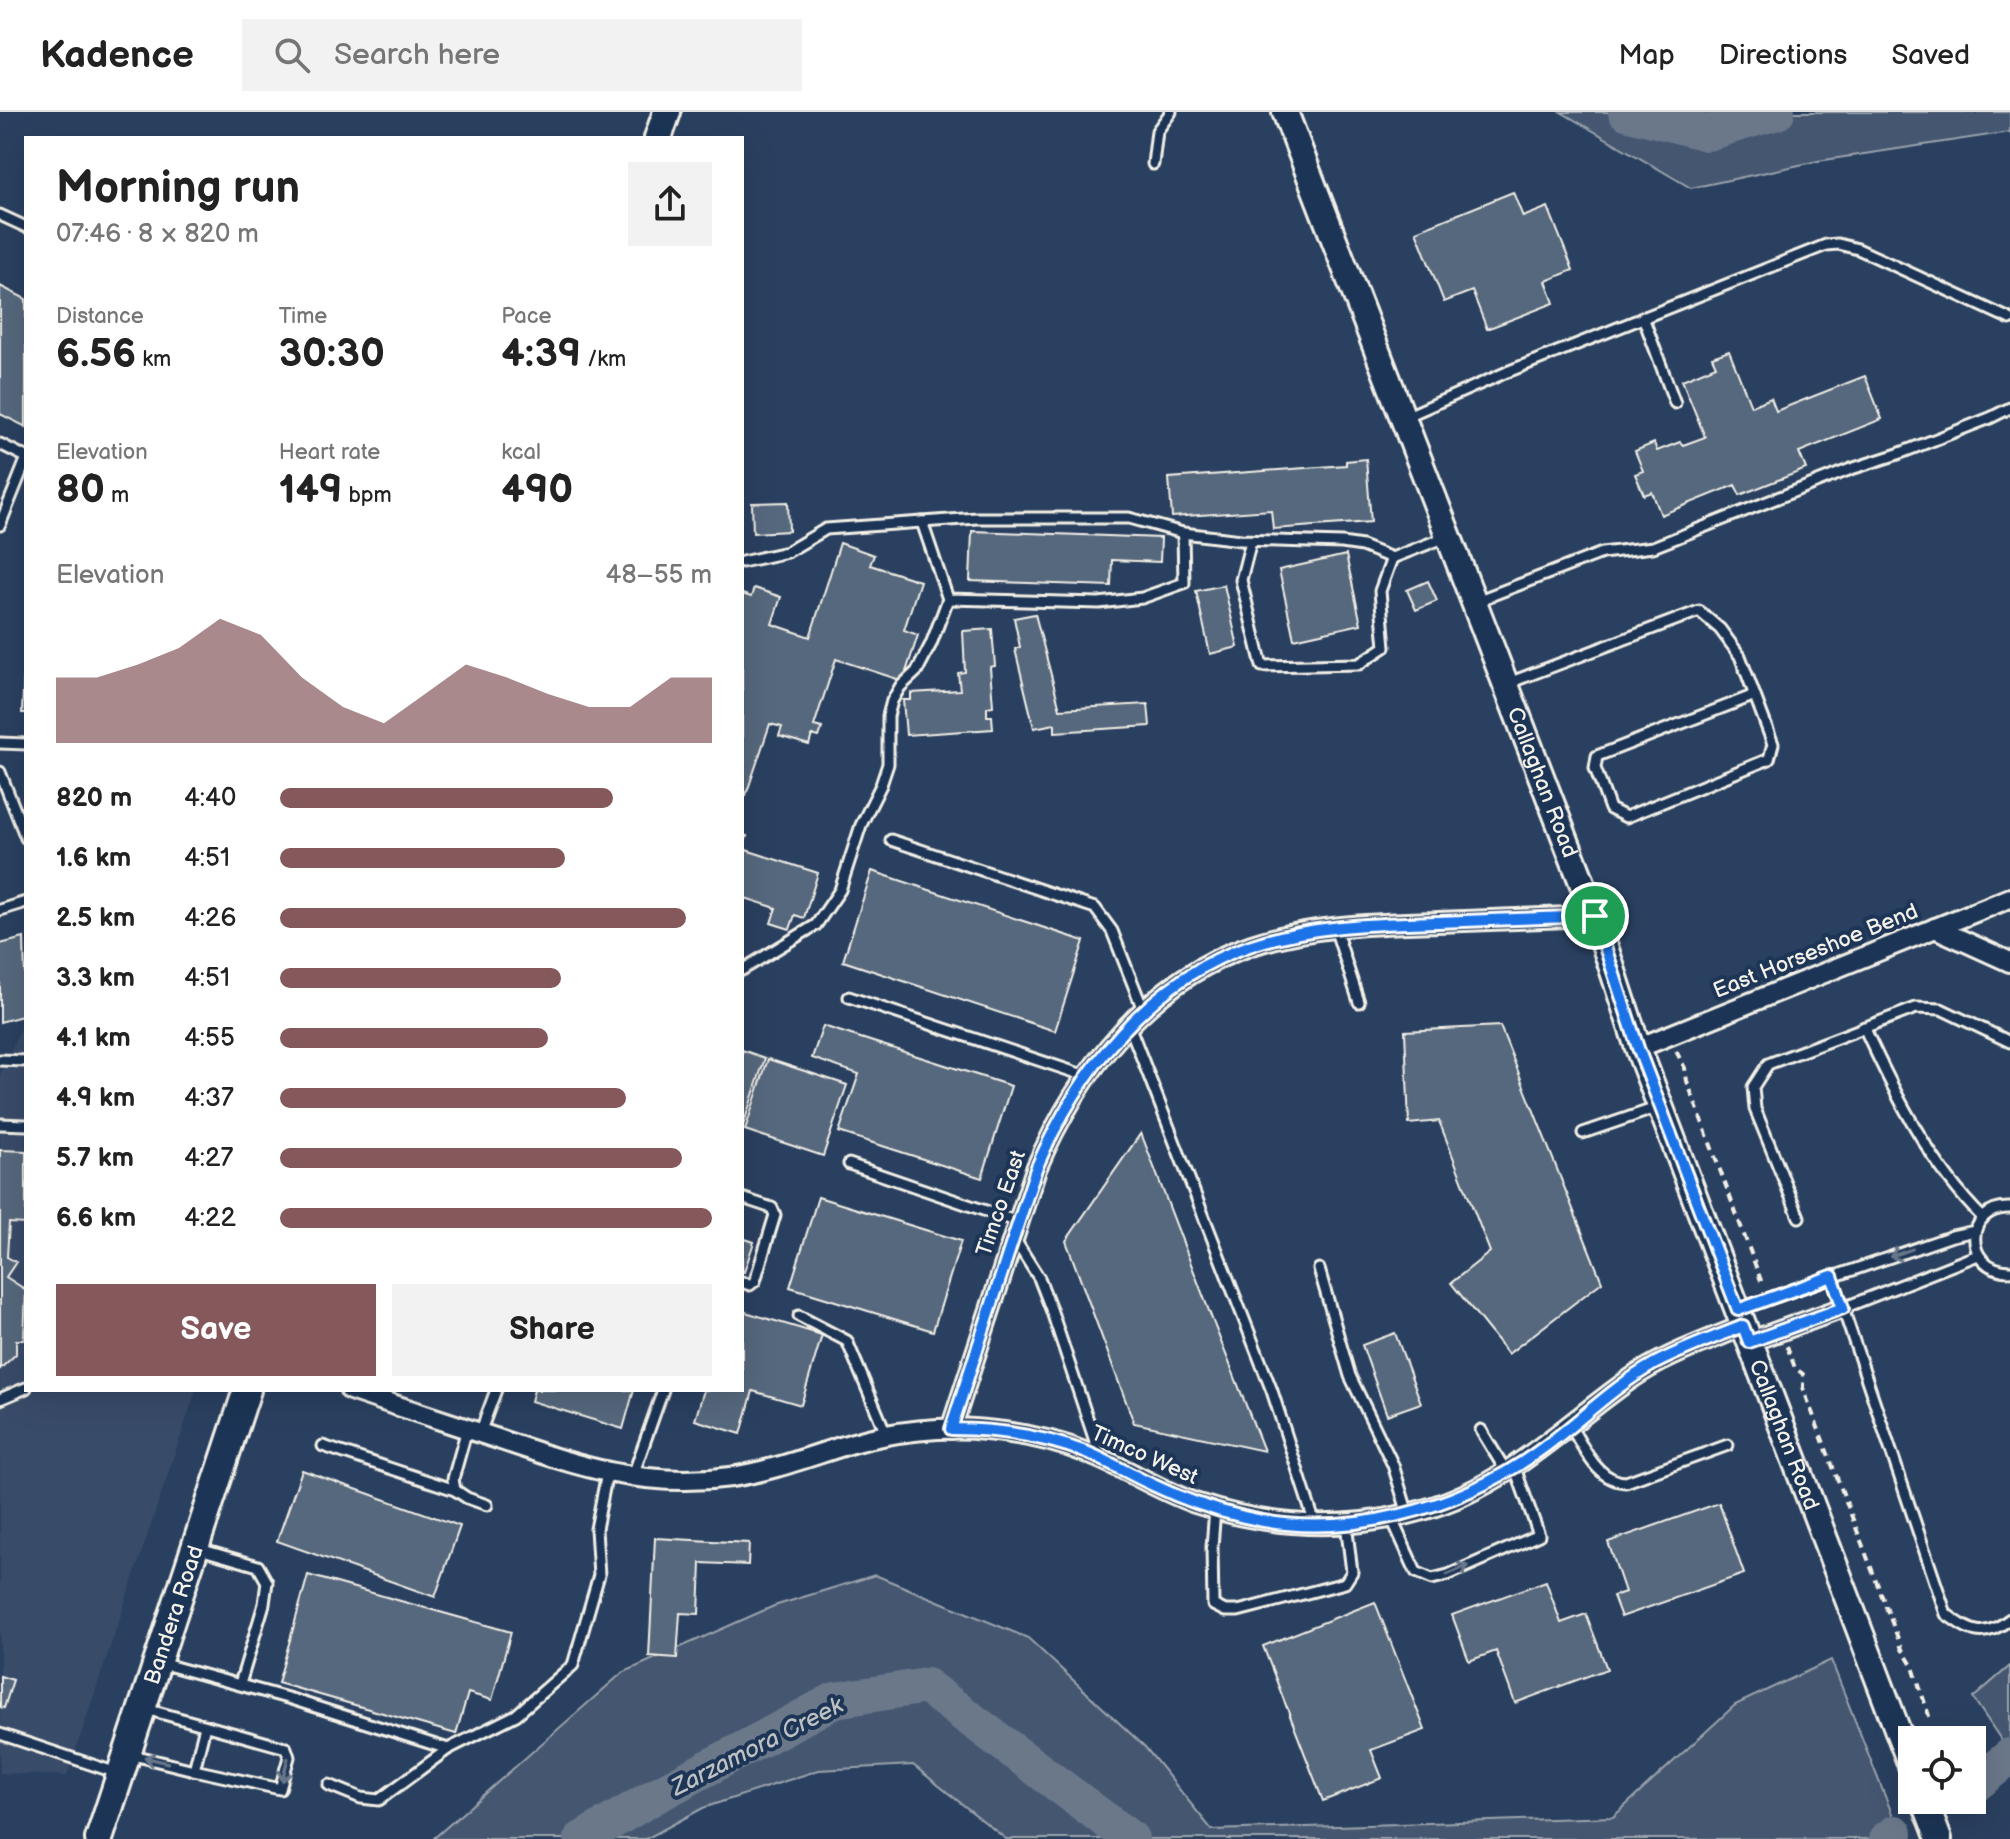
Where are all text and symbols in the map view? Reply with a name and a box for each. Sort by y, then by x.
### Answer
search box [242,19,802,91]
text: Kadence [40,33,194,78]
icon: search [270,33,314,77]
text: Search here [334,37,500,73]
text: Map [1618,39,1675,72]
text: Directions [1719,39,1847,72]
text: Saved [1891,39,1970,72]
text: Morning run [56,162,300,215]
button: share [628,162,712,246]
text: 07:46 · 8 × 820 m [56,219,259,250]
text: Distance [56,303,144,330]
text: Time [279,303,327,330]
text: Pace [501,303,552,330]
text: 6.56 [56,330,136,378]
text: 30:30 [279,330,385,378]
text: 4:39 [501,330,581,378]
text: km [136,346,171,373]
text: /km [581,346,626,373]
text: Elevation [56,439,148,466]
text: Heart rate [279,439,380,466]
text: kcal [501,439,541,466]
text: 80 [56,466,105,514]
text: 149 [279,466,343,514]
text: 490 [501,466,573,514]
text: m [105,482,129,509]
text: bpm [343,482,392,509]
text: Elevation [56,560,164,591]
text: 48–55 m [606,560,712,591]
street label: Callaghan Road [1501,703,1583,862]
text: 820 m [56,783,132,814]
text: 4:40 [184,783,236,814]
text: 1.6 km [56,843,131,874]
text: 4:51 [184,843,230,874]
pin [1561,882,1629,950]
icon: arrive [1573,894,1617,938]
street label: East Horseshoe Bend [1709,898,1922,1005]
text: 2.5 km [56,903,135,934]
text: 4:26 [184,903,236,934]
text: 3.3 km [56,963,135,994]
text: 4:51 [184,963,230,994]
text: 4.1 km [56,1023,131,1054]
text: 4:55 [184,1023,235,1054]
text: 4.9 km [56,1083,135,1114]
text: 4:37 [184,1083,234,1114]
text: 5.7 km [56,1143,134,1174]
text: 4:27 [184,1143,233,1174]
street label: Timco East [971,1147,1032,1260]
text: 6.6 km [56,1203,136,1234]
text: 4:22 [184,1203,236,1234]
one-way arrow [1888,1247,1913,1262]
button: Save [56,1284,376,1376]
button: Share [392,1284,712,1376]
street label: Callaghan Road [1743,1356,1825,1514]
street label: Timco West [1087,1420,1202,1491]
street label: Bandera Road [139,1542,210,1688]
one-way arrow [1445,1562,1470,1577]
water label: Zarzamora Creek [666,1690,849,1803]
map controls [1898,1726,1986,1814]
button: locate [1898,1726,1986,1814]
one-way arrow [143,1752,169,1767]
one-way arrow [276,1756,291,1782]

